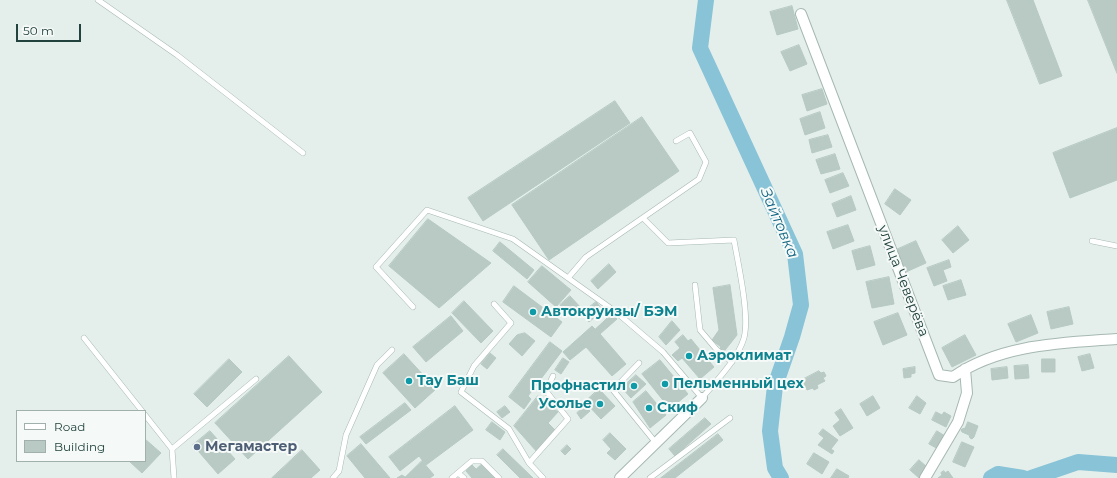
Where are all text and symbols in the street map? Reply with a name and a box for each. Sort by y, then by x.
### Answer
scale bar [18,16,83,42]
text: 50 m [23,23,54,38]
water label: Зайтовка [756,185,802,261]
street label: улица Чеверёва [874,223,932,339]
place label: Автокруизы/ БЭМ [541,304,677,320]
marker: Автокруизы/ БЭМ [528,307,538,317]
place label: Аэроклимат [697,348,791,364]
marker: Аэроклимат [684,351,694,361]
place label: Тау Баш [417,373,479,389]
marker: Тау Баш [404,376,414,386]
place label: Пельменный цех [673,376,804,392]
place label: Профнастил [531,378,626,394]
marker: Пельменный цех [660,379,670,389]
marker: Профнастил [629,381,639,391]
place label: Усолье [539,396,592,412]
marker: Усолье [595,399,605,409]
place label: Скиф [657,400,698,416]
marker: Скиф [644,403,654,413]
legend [16,410,146,462]
text: Road [54,419,85,434]
text: Building [54,439,105,454]
place label: Мегамастер [205,439,297,455]
marker: Мегамастер [192,442,202,452]

